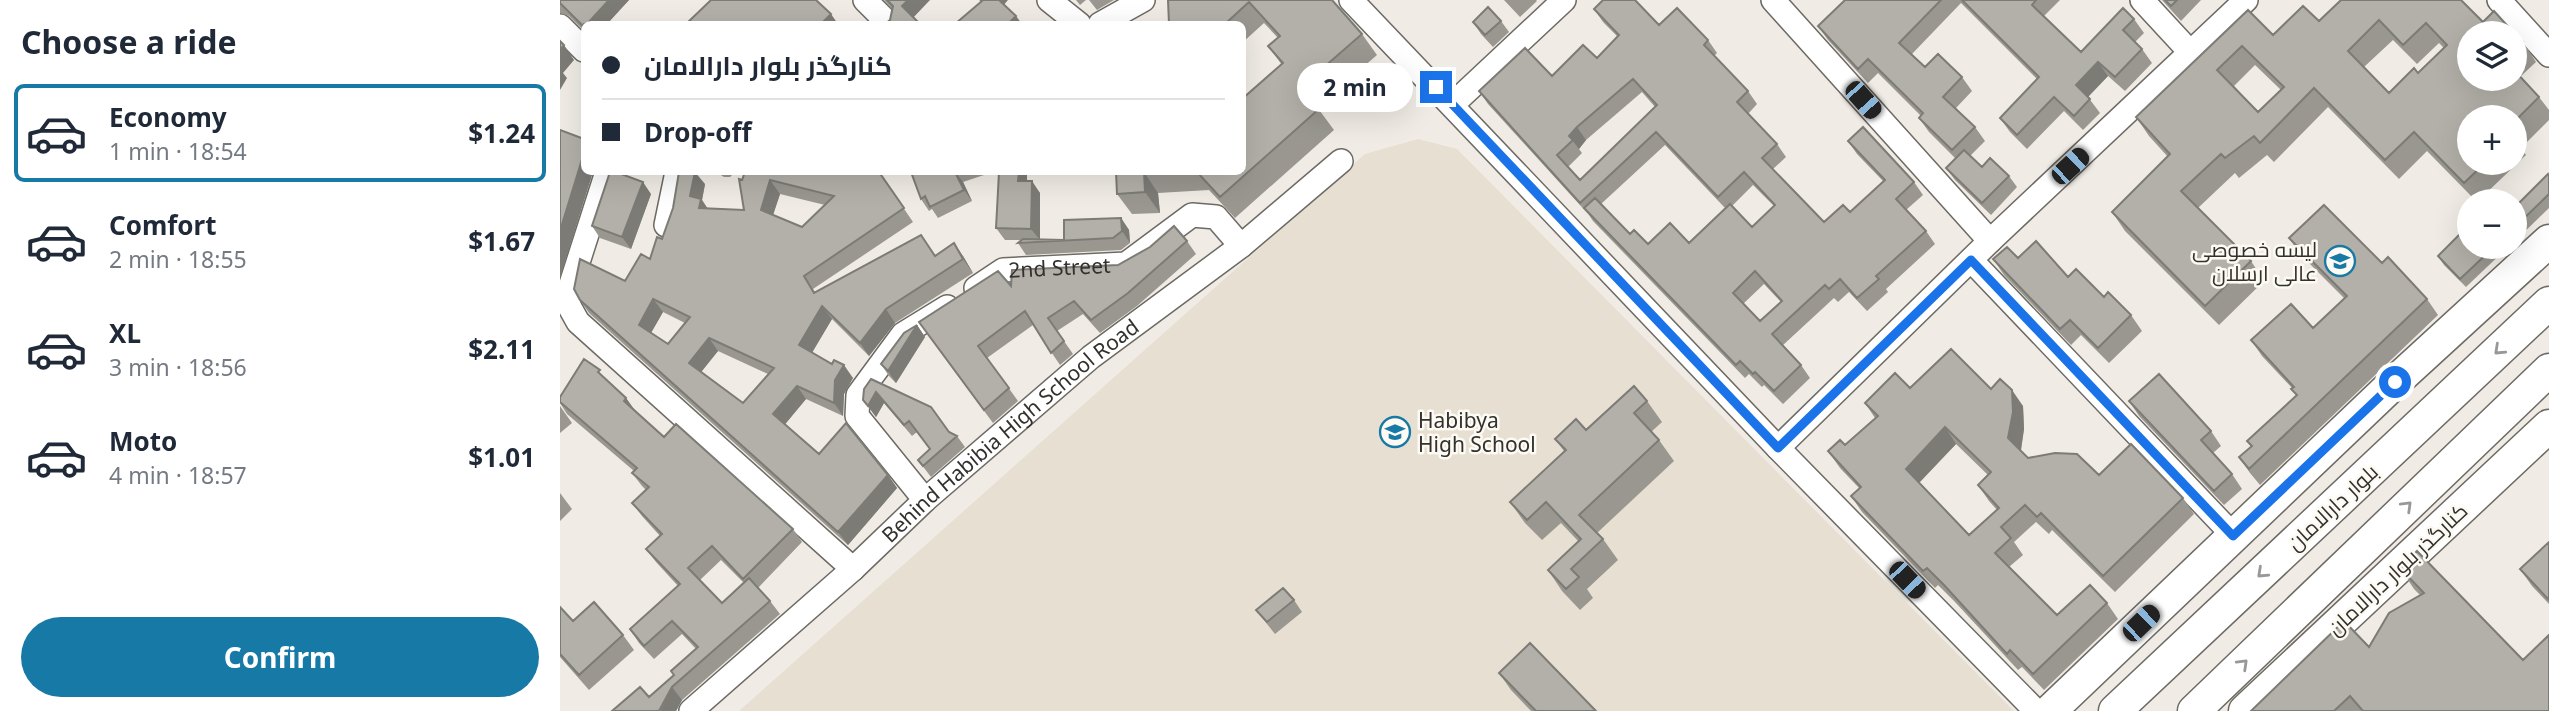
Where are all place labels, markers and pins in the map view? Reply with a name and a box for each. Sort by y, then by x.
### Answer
place label: لیسه خصوصی عالی ارسلان [2192,235,2317,287]
school or university icon: لیسه خصوصی عالی ارسلان [2323,244,2357,278]
place label: Habibya High School [1418,406,1536,458]
school or university icon: Habibya High School [1378,415,1412,449]

